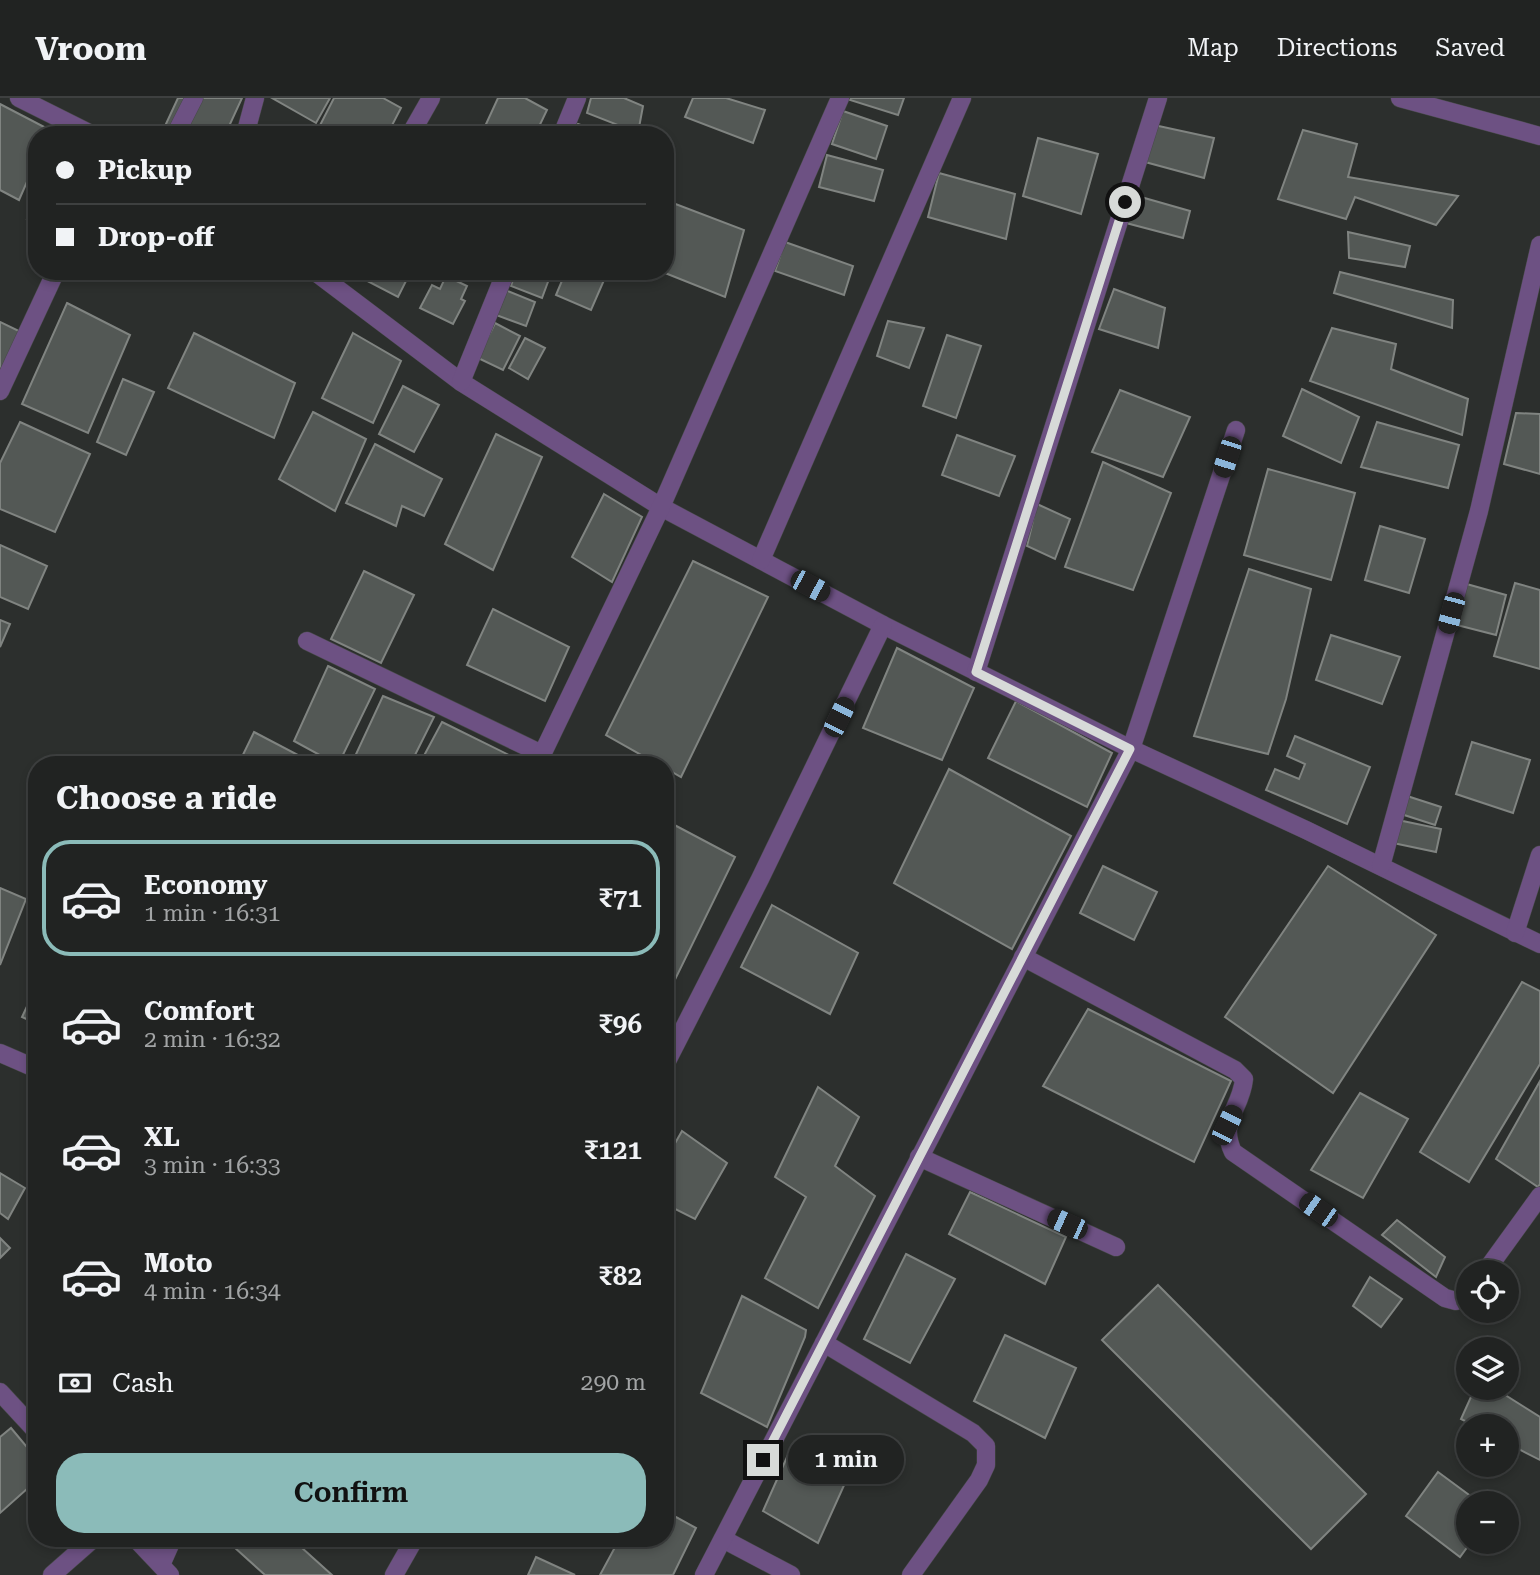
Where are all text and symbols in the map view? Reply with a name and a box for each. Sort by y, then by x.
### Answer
text: Vroom [35,29,147,68]
text: Map [1187,34,1239,62]
text: Directions [1277,34,1397,62]
text: Saved [1435,34,1505,62]
text: Pickup [98,155,192,185]
route start [1109,186,1141,218]
text: Drop-off [98,222,214,252]
car [1211,434,1244,480]
car [787,567,834,605]
car [1436,590,1467,636]
car [821,694,858,740]
text: Choose a ride [56,779,277,817]
icon: car [60,867,123,930]
text: Economy [144,870,267,900]
text: ₹71 [598,883,642,913]
text: 1 min · 16:31 [144,900,281,927]
icon: car [60,993,123,1056]
text: Comfort [144,996,254,1026]
text: ₹96 [598,1009,642,1039]
text: 2 min · 16:32 [144,1026,281,1053]
car [1209,1102,1246,1148]
icon: car [60,1119,123,1182]
text: XL [144,1122,180,1152]
text: ₹121 [584,1135,642,1165]
text: 3 min · 16:33 [144,1152,281,1179]
car [1295,1189,1342,1231]
car [1044,1206,1091,1242]
icon: car [60,1245,123,1308]
text: Moto [144,1248,213,1278]
map controls [1456,1260,1519,1554]
button: locate [1456,1260,1519,1323]
text: ₹82 [598,1261,642,1291]
text: 4 min · 16:34 [144,1278,281,1305]
button: layers [1456,1337,1519,1400]
icon: cash [56,1364,94,1402]
text: Cash [112,1368,174,1398]
text: 290 m [581,1369,646,1396]
button: + [1456,1414,1519,1477]
callout: 1 min [788,1436,903,1484]
route end [747,1444,779,1476]
text: 1 min [814,1446,878,1473]
button: Confirm [56,1453,646,1533]
button: − [1456,1491,1519,1554]

